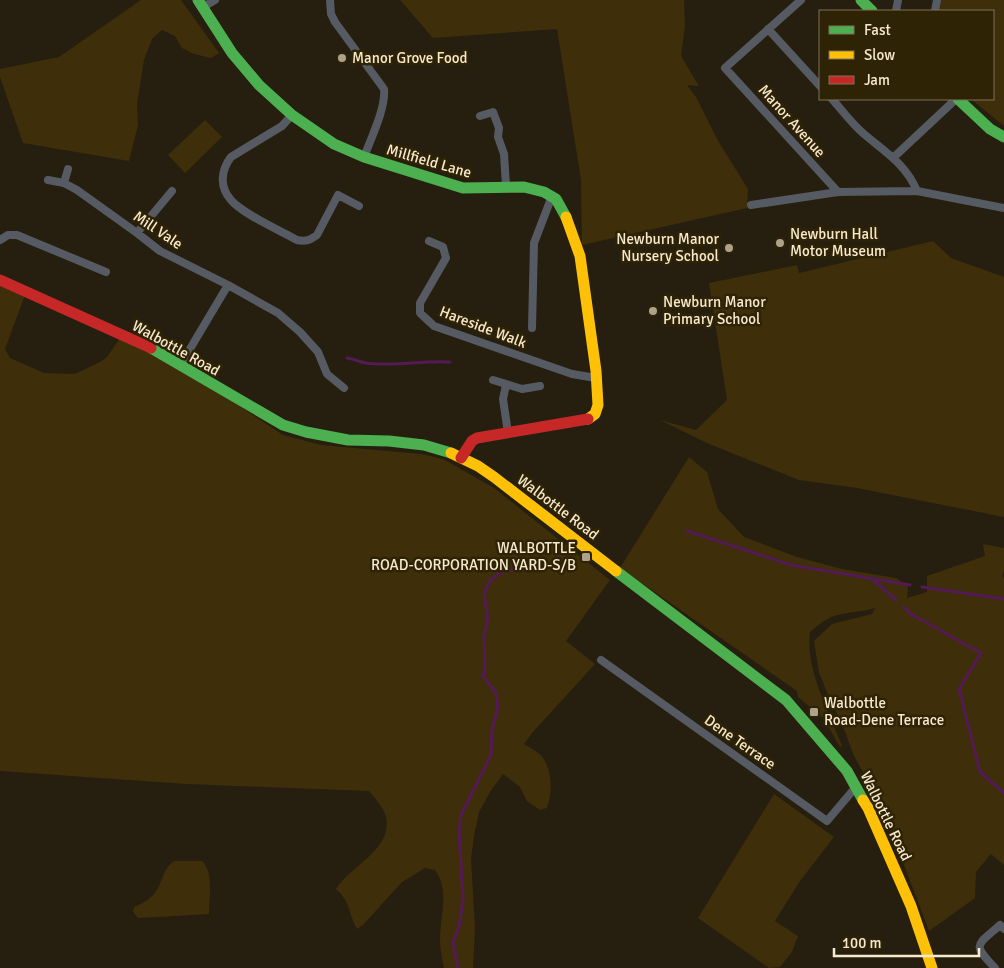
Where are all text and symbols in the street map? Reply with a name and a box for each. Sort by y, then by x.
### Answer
legend [819,10,994,100]
text: Fast [864,21,891,39]
text: Slow [864,46,895,64]
place label: Manor Grove Food [352,49,467,67]
marker: Manor Grove Food [336,52,348,64]
text: Jam [864,71,890,89]
street label: Manor Avenue [755,81,829,161]
street label: Millfield Lane [384,140,474,182]
street label: Mill Vale [130,207,186,253]
place label: Newburn Hall Motor Museum [790,225,886,260]
place label: Newburn Manor Nursery School [616,230,719,265]
marker: Newburn Hall Motor Museum [774,237,786,249]
marker: Newburn Manor Nursery School [723,242,735,254]
place label: Newburn Manor Primary School [663,293,766,328]
street label: Hareside Walk [437,302,529,352]
marker: Newburn Manor Primary School [647,305,659,317]
street label: Walbottle Road [129,317,223,380]
street label: Walbottle Road [514,470,602,544]
place label: WALBOTTLE ROAD-CORPORATION YARD-S/B [371,539,576,574]
marker: WALBOTTLE ROAD-CORPORATION YARD-S/B [580,551,592,563]
place label: Walbottle Road-Dene Terrace [824,694,944,729]
marker: Walbottle Road-Dene Terrace [808,706,820,718]
street label: Dene Terrace [701,711,779,773]
street label: Walbottle Road [857,768,915,864]
scale bar [834,926,979,958]
text: 100 m [842,934,882,952]

